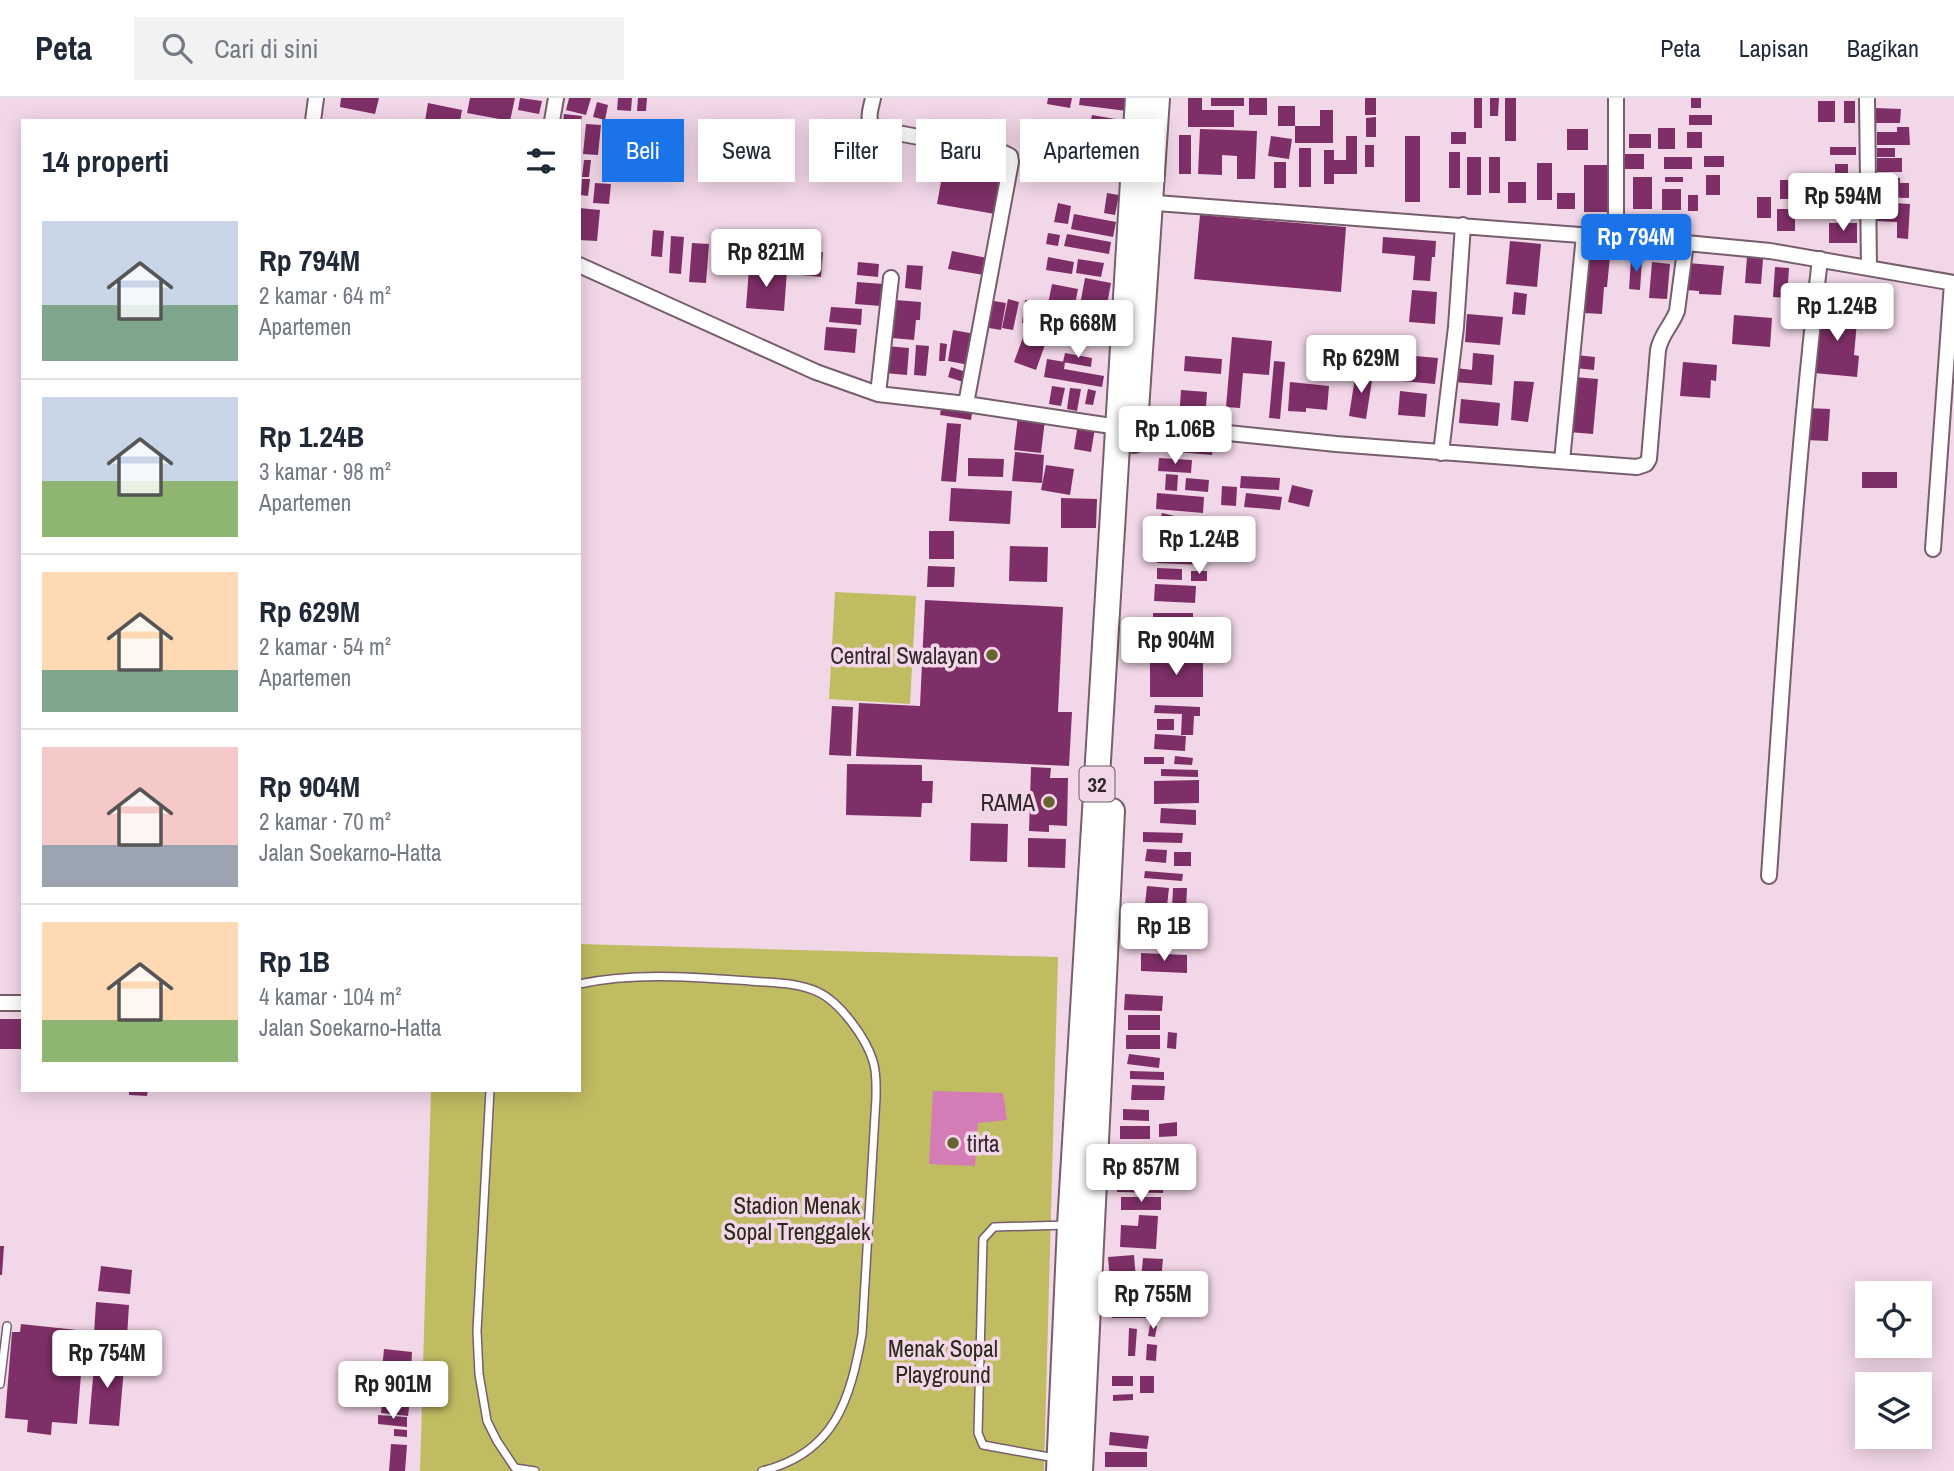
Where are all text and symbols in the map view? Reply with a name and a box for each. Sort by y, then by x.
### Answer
search box [134,17,624,80]
text: Peta [35,26,92,70]
icon: search [158,29,196,67]
text: Cari di sini [214,31,318,66]
text: Peta [1660,32,1701,64]
text: Lapisan [1739,32,1809,64]
text: Bagikan [1847,32,1919,64]
chip: Beli [602,119,684,182]
chip: Sewa [698,119,795,182]
chip: Filter [809,119,902,182]
chip: Baru [916,119,1006,182]
chip: Apartemen [1020,119,1164,182]
text: 14 properti [42,141,169,181]
icon: filters [522,142,560,180]
pin: Rp 594M [1778,174,1908,233]
text: Rp 594M [1804,180,1882,211]
pin: Rp 794M [1571,214,1701,274]
text: Rp 794M [1597,221,1675,252]
pin: Rp 821M [701,230,831,289]
text: Rp 821M [727,236,805,267]
text: Rp 794M [259,240,360,280]
icon: home [98,249,182,333]
text: 2 kamar · 64 m² [259,280,391,311]
pin: Rp 1.24B [1765,284,1909,343]
text: Rp 1.24B [1797,290,1877,321]
pin: Rp 668M [1013,300,1143,360]
text: Rp 668M [1039,307,1117,338]
text: Apartemen [259,311,351,342]
pin: Rp 629M [1296,336,1426,395]
text: Rp 629M [1322,342,1400,373]
pin: Rp 1.06B [1103,406,1247,466]
text: Rp 1.06B [1135,413,1215,444]
text: Rp 1.24B [259,416,364,456]
icon: home [98,425,182,509]
text: 3 kamar · 98 m² [259,456,391,487]
text: Apartemen [259,487,351,518]
pin: Rp 1.24B [1127,517,1271,576]
text: Rp 1.24B [1159,523,1239,554]
text: Rp 629M [259,591,360,631]
icon: home [98,600,182,684]
pin: Rp 904M [1111,618,1241,677]
text: Rp 904M [1137,624,1215,655]
text: 2 kamar · 54 m² [259,631,391,662]
place label: Central Swalayan [830,640,978,671]
marker: Central Swalayan [984,647,1000,663]
text: Apartemen [259,662,351,693]
text: Rp 904M [259,766,360,806]
road number: 32 [1080,766,1114,802]
icon: home [98,775,182,859]
place label: RAMA [981,787,1035,818]
marker: RAMA [1041,794,1057,810]
text: 2 kamar · 70 m² [259,806,391,837]
text: Jalan Soekarno-Hatta [259,837,441,868]
pin: Rp 1B [1115,904,1213,963]
text: Rp 1B [1137,910,1191,941]
text: Rp 1B [259,941,330,981]
icon: home [98,950,182,1034]
text: 4 kamar · 104 m² [259,981,402,1012]
text: Jalan Soekarno-Hatta [259,1012,441,1043]
place label: tirta [967,1128,1000,1159]
marker: tirta [945,1135,961,1151]
pin: Rp 857M [1076,1144,1206,1204]
text: Rp 857M [1102,1151,1180,1182]
park label: Stadion Menak Sopal Trenggalek [724,1190,871,1247]
pin: Rp 755M [1088,1272,1218,1331]
text: Rp 755M [1114,1278,1192,1309]
map controls [1855,1281,1932,1449]
button: locate [1855,1281,1932,1358]
pin: Rp 754M [42,1330,172,1390]
park label: Menak Sopal Playground [888,1333,998,1390]
text: Rp 754M [68,1337,146,1368]
pin: Rp 901M [328,1362,458,1421]
text: Rp 901M [354,1368,432,1399]
button: layers [1855,1372,1932,1449]

